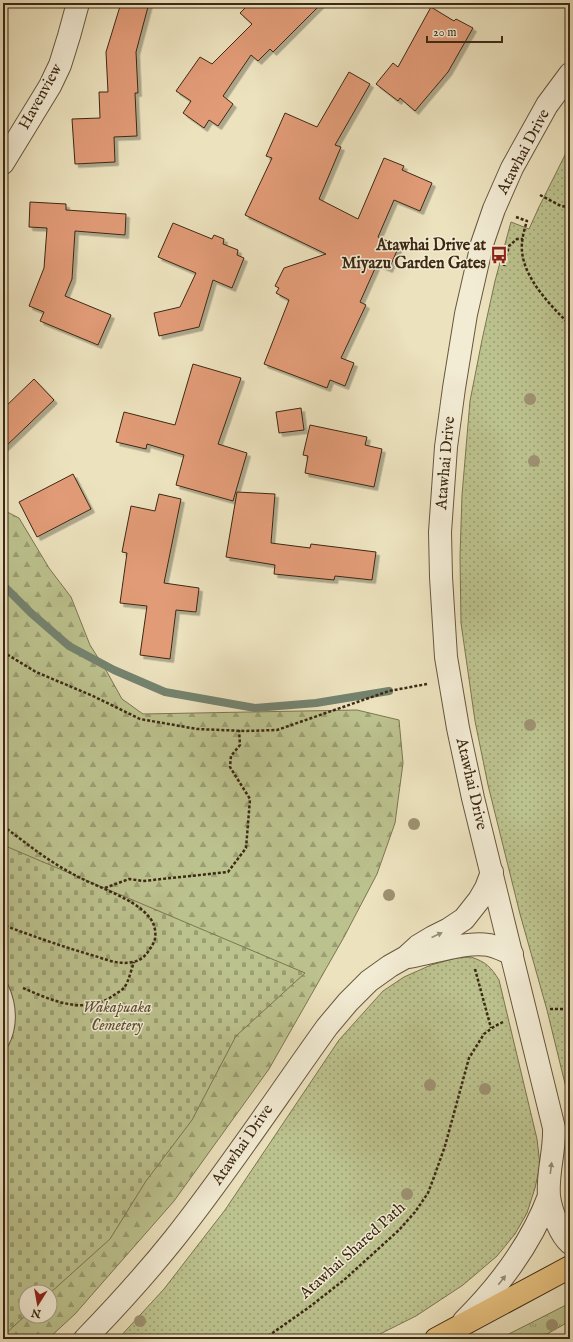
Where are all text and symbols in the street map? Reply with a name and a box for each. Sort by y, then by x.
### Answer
scale bar [427,18,502,44]
text: 20 m [433,25,456,40]
street label: Havenview [15,60,68,133]
street label: Atawhai Drive [493,106,555,199]
place label: Atawhai Drive at Miyazu Garden Gates [341,236,487,274]
bus stop icon: Atawhai Drive at Miyazu Garden Gates [489,245,509,265]
street label: Atawhai Drive [432,415,460,512]
street label: Atawhai Drive [450,735,491,832]
one-way arrow [432,932,443,938]
park label: Wakapuaka Cemetery [83,998,151,1036]
street label: Atawhai Drive [207,1101,278,1190]
one-way arrow [548,1162,554,1174]
street label: Atawhai Shared Path [295,1198,410,1304]
one-way arrow [497,1275,506,1286]
north arrow [18,1284,58,1324]
text: N [30,1305,43,1321]

